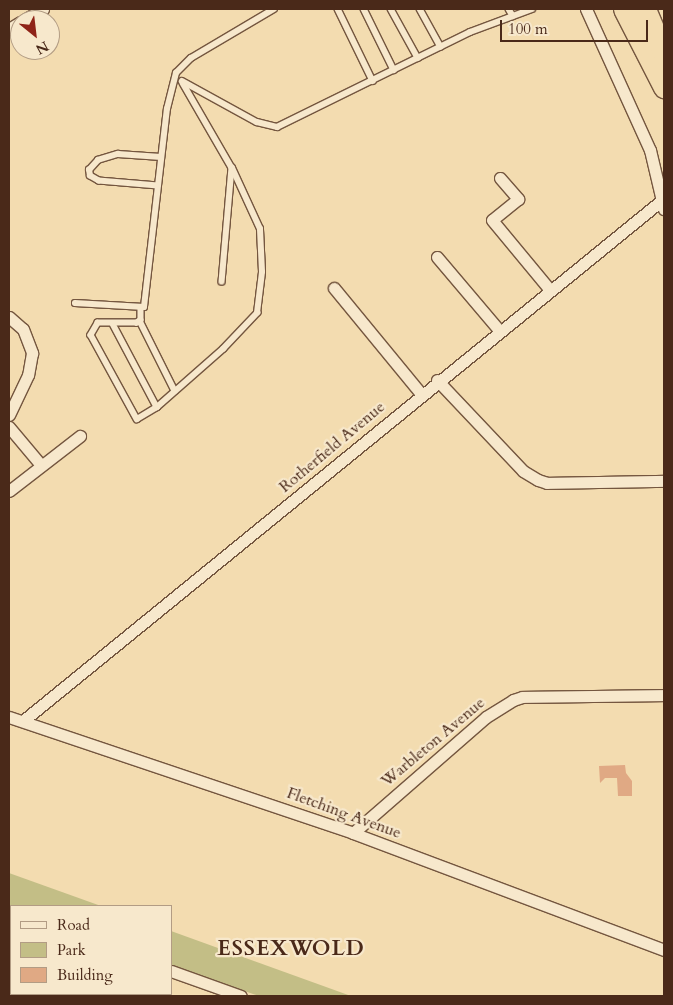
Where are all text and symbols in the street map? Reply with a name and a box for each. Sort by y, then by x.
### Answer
north arrow [10,10,60,60]
scale bar [503,10,650,42]
text: 100 m [508,19,548,39]
text: N [32,36,52,59]
street label: Rotherfield Avenue [275,397,389,497]
street label: Warbleton Avenue [377,693,489,791]
street label: Fletching Avenue [284,783,404,843]
legend [10,905,172,995]
text: Road [57,915,90,935]
district label: ESSEXWOLD [216,936,366,962]
text: Park [57,940,86,960]
text: Building [57,965,113,985]

